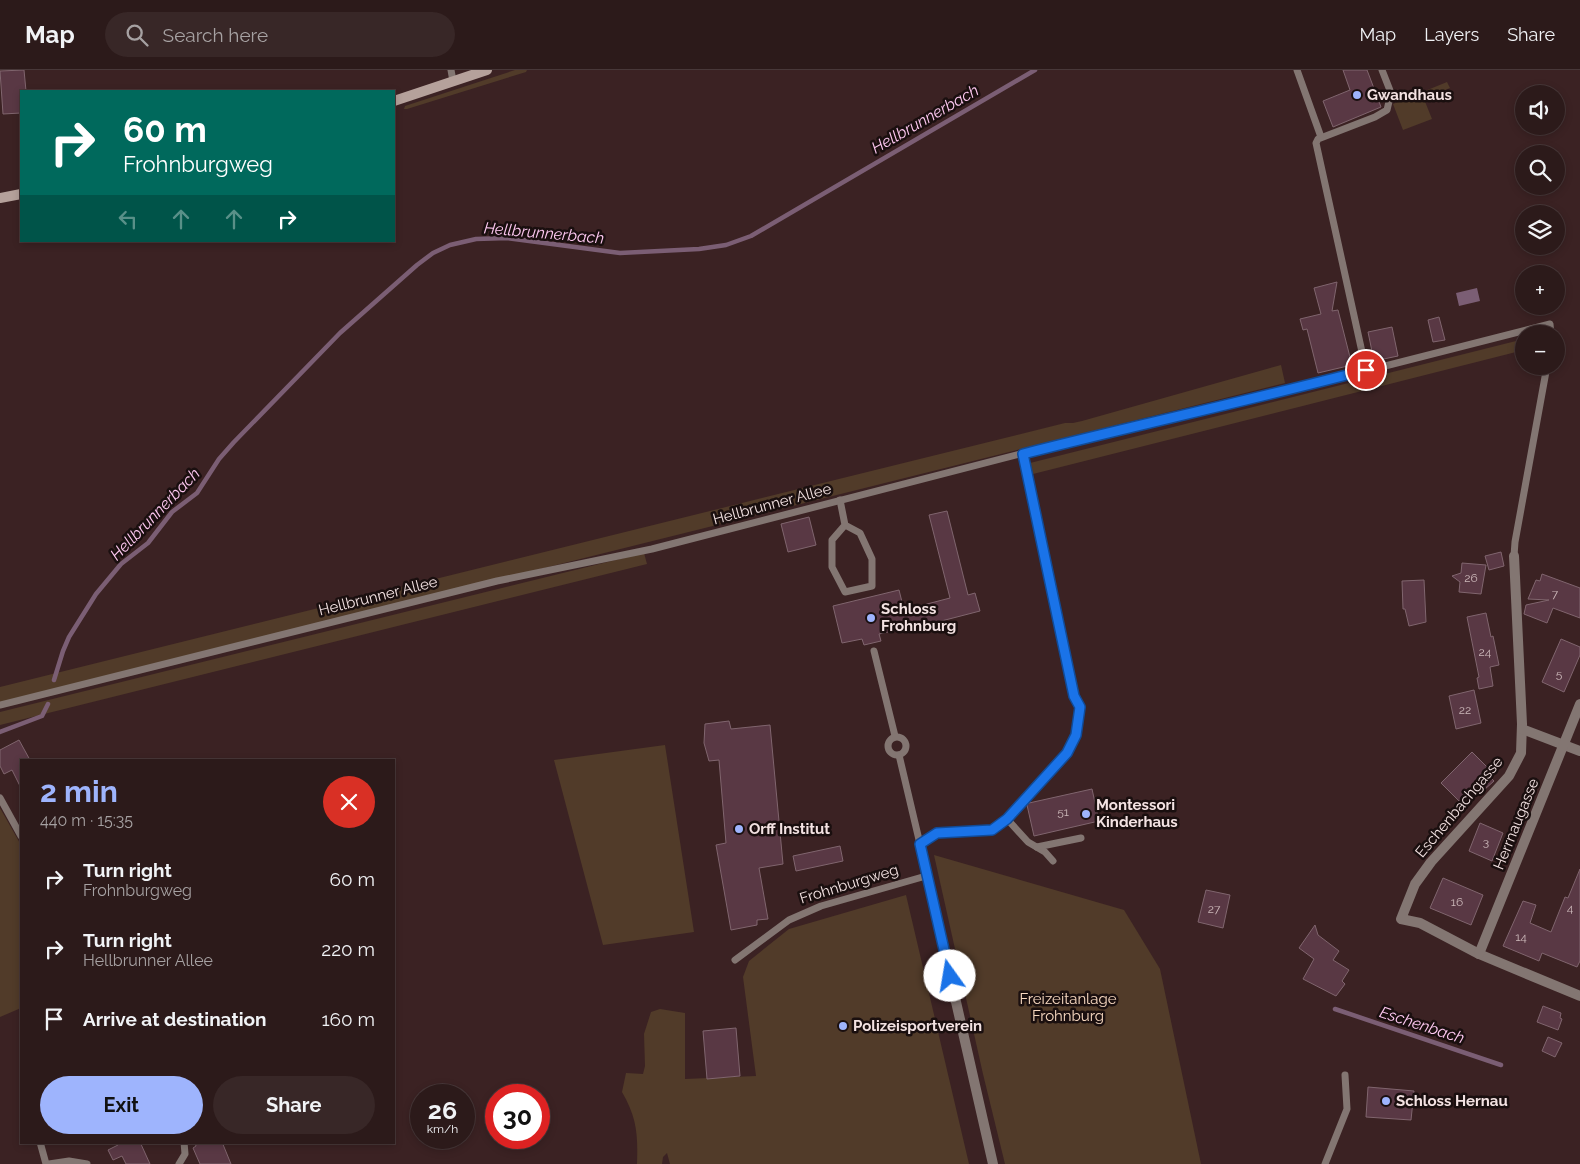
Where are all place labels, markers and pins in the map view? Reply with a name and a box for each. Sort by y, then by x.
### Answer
place label: Gwandhaus [1367,86,1452,104]
marker: Gwandhaus [1351,89,1363,101]
pin [1345,349,1387,391]
place label: Schloss Frohnburg [881,600,956,635]
marker: Schloss Frohnburg [865,612,877,624]
place label: Montessori Kinderhaus [1096,796,1178,831]
marker: Montessori Kinderhaus [1080,808,1092,820]
place label: Orff Institut [749,820,830,838]
marker: Orff Institut [733,823,745,835]
place label: Polizeisportverein [853,1017,982,1035]
marker: Polizeisportverein [837,1020,849,1032]
place label: Schloss Hernau [1396,1092,1508,1110]
marker: Schloss Hernau [1380,1095,1392,1107]

